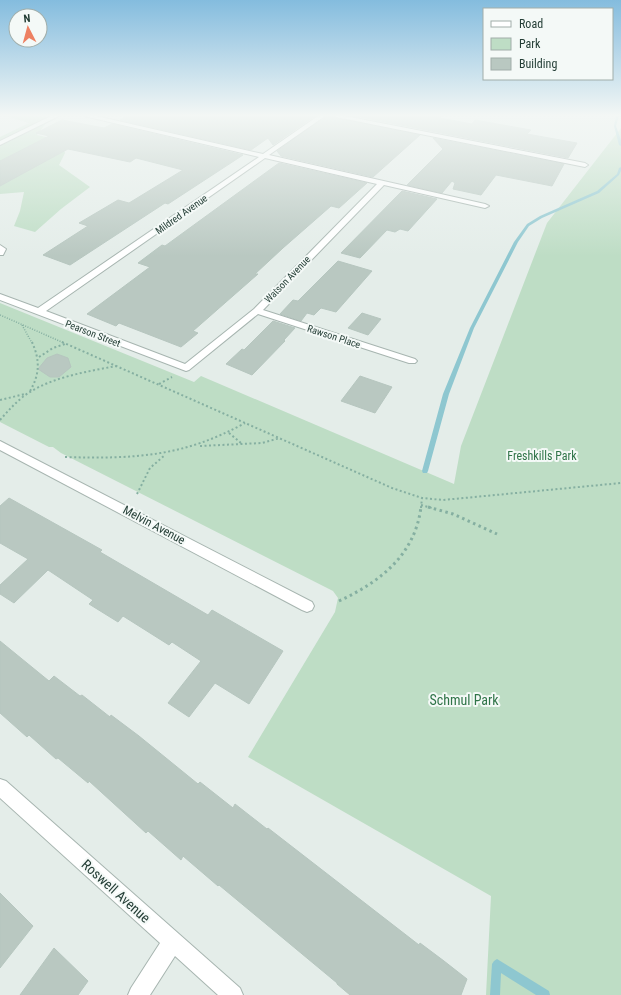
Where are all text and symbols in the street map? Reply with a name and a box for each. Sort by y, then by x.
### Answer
north arrow [8,8,48,48]
legend [483,8,613,80]
text: N [23,12,31,25]
text: Road [519,17,543,31]
text: Park [519,37,541,51]
text: Building [519,57,557,71]
street label: Mildred Avenue [153,192,210,236]
street label: Watson Avenue [262,253,313,305]
street label: Pearson Street [64,318,122,349]
street label: Rawson Place [306,323,362,350]
park label: Freshkills Park [507,449,577,463]
street label: Melvin Avenue [120,503,188,547]
park label: Schmul Park [429,692,499,708]
street label: Roswell Avenue [79,856,154,926]

